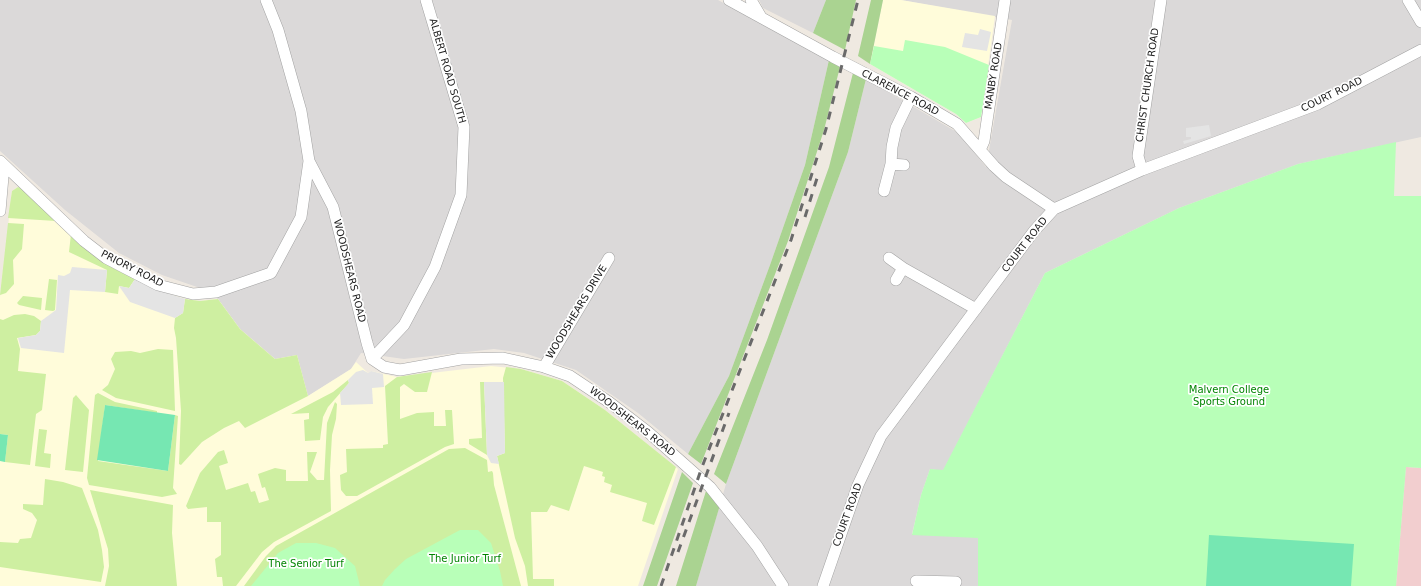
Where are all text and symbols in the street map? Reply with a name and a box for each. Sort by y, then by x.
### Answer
street label: ALBERT ROAD SOUTH [426,17,468,125]
street label: CHRIST CHURCH ROAD [1134,27,1162,143]
street label: MANBY ROAD [983,42,1005,110]
street label: CLARENCE ROAD [859,68,941,118]
street label: COURT ROAD [1299,75,1365,115]
street label: COURT ROAD [1000,215,1050,275]
street label: WOODSHEARS ROAD [330,218,368,324]
street label: PRIORY ROAD [99,248,165,290]
street label: WOODSHEARS DRIVE [544,263,610,361]
park label: Malvern College Sports Ground [1189,384,1269,408]
street label: WOODSHEARS ROAD [587,385,677,459]
street label: COURT ROAD [831,482,865,548]
park label: The Junior Turf [429,553,501,565]
park label: The Senior Turf [268,558,344,570]

